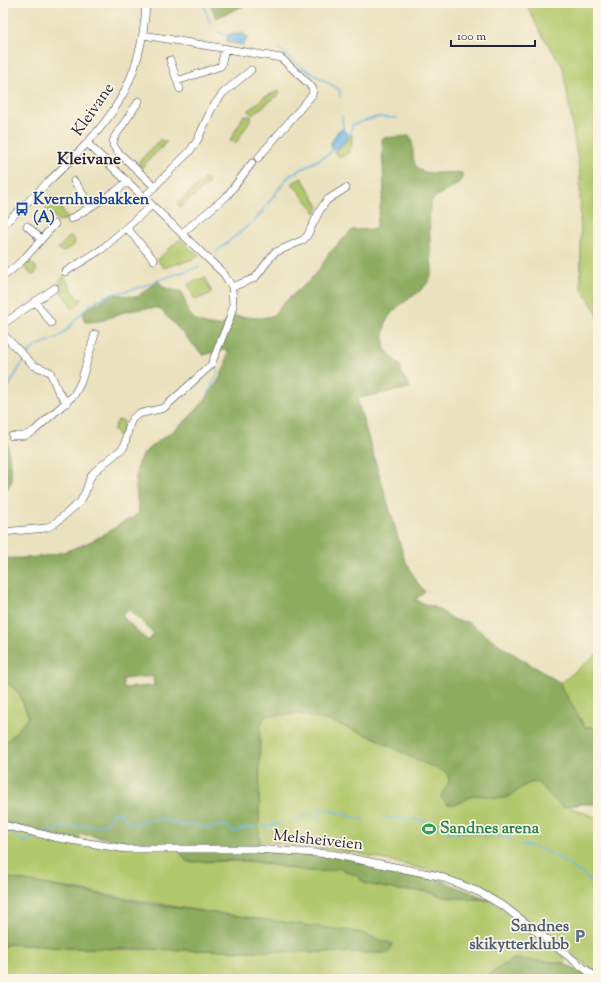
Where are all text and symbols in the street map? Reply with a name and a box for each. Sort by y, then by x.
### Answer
scale bar [451,22,535,48]
text: 100 m [457,28,486,46]
street label: Kleivane [67,79,121,141]
district label: Kleivane [57,148,121,172]
place label: Kvernhusbakken (A) [33,189,150,230]
bus stop icon: Kvernhusbakken (A) [14,201,30,217]
place label: Sandnes arena [440,818,540,841]
sports icon: Sandnes arena [421,821,437,837]
street label: Melsheiveien [272,825,365,857]
place label: Sandnes skikytterklubb [469,916,569,957]
parking icon: Sandnes skikytterklubb [572,928,588,944]

